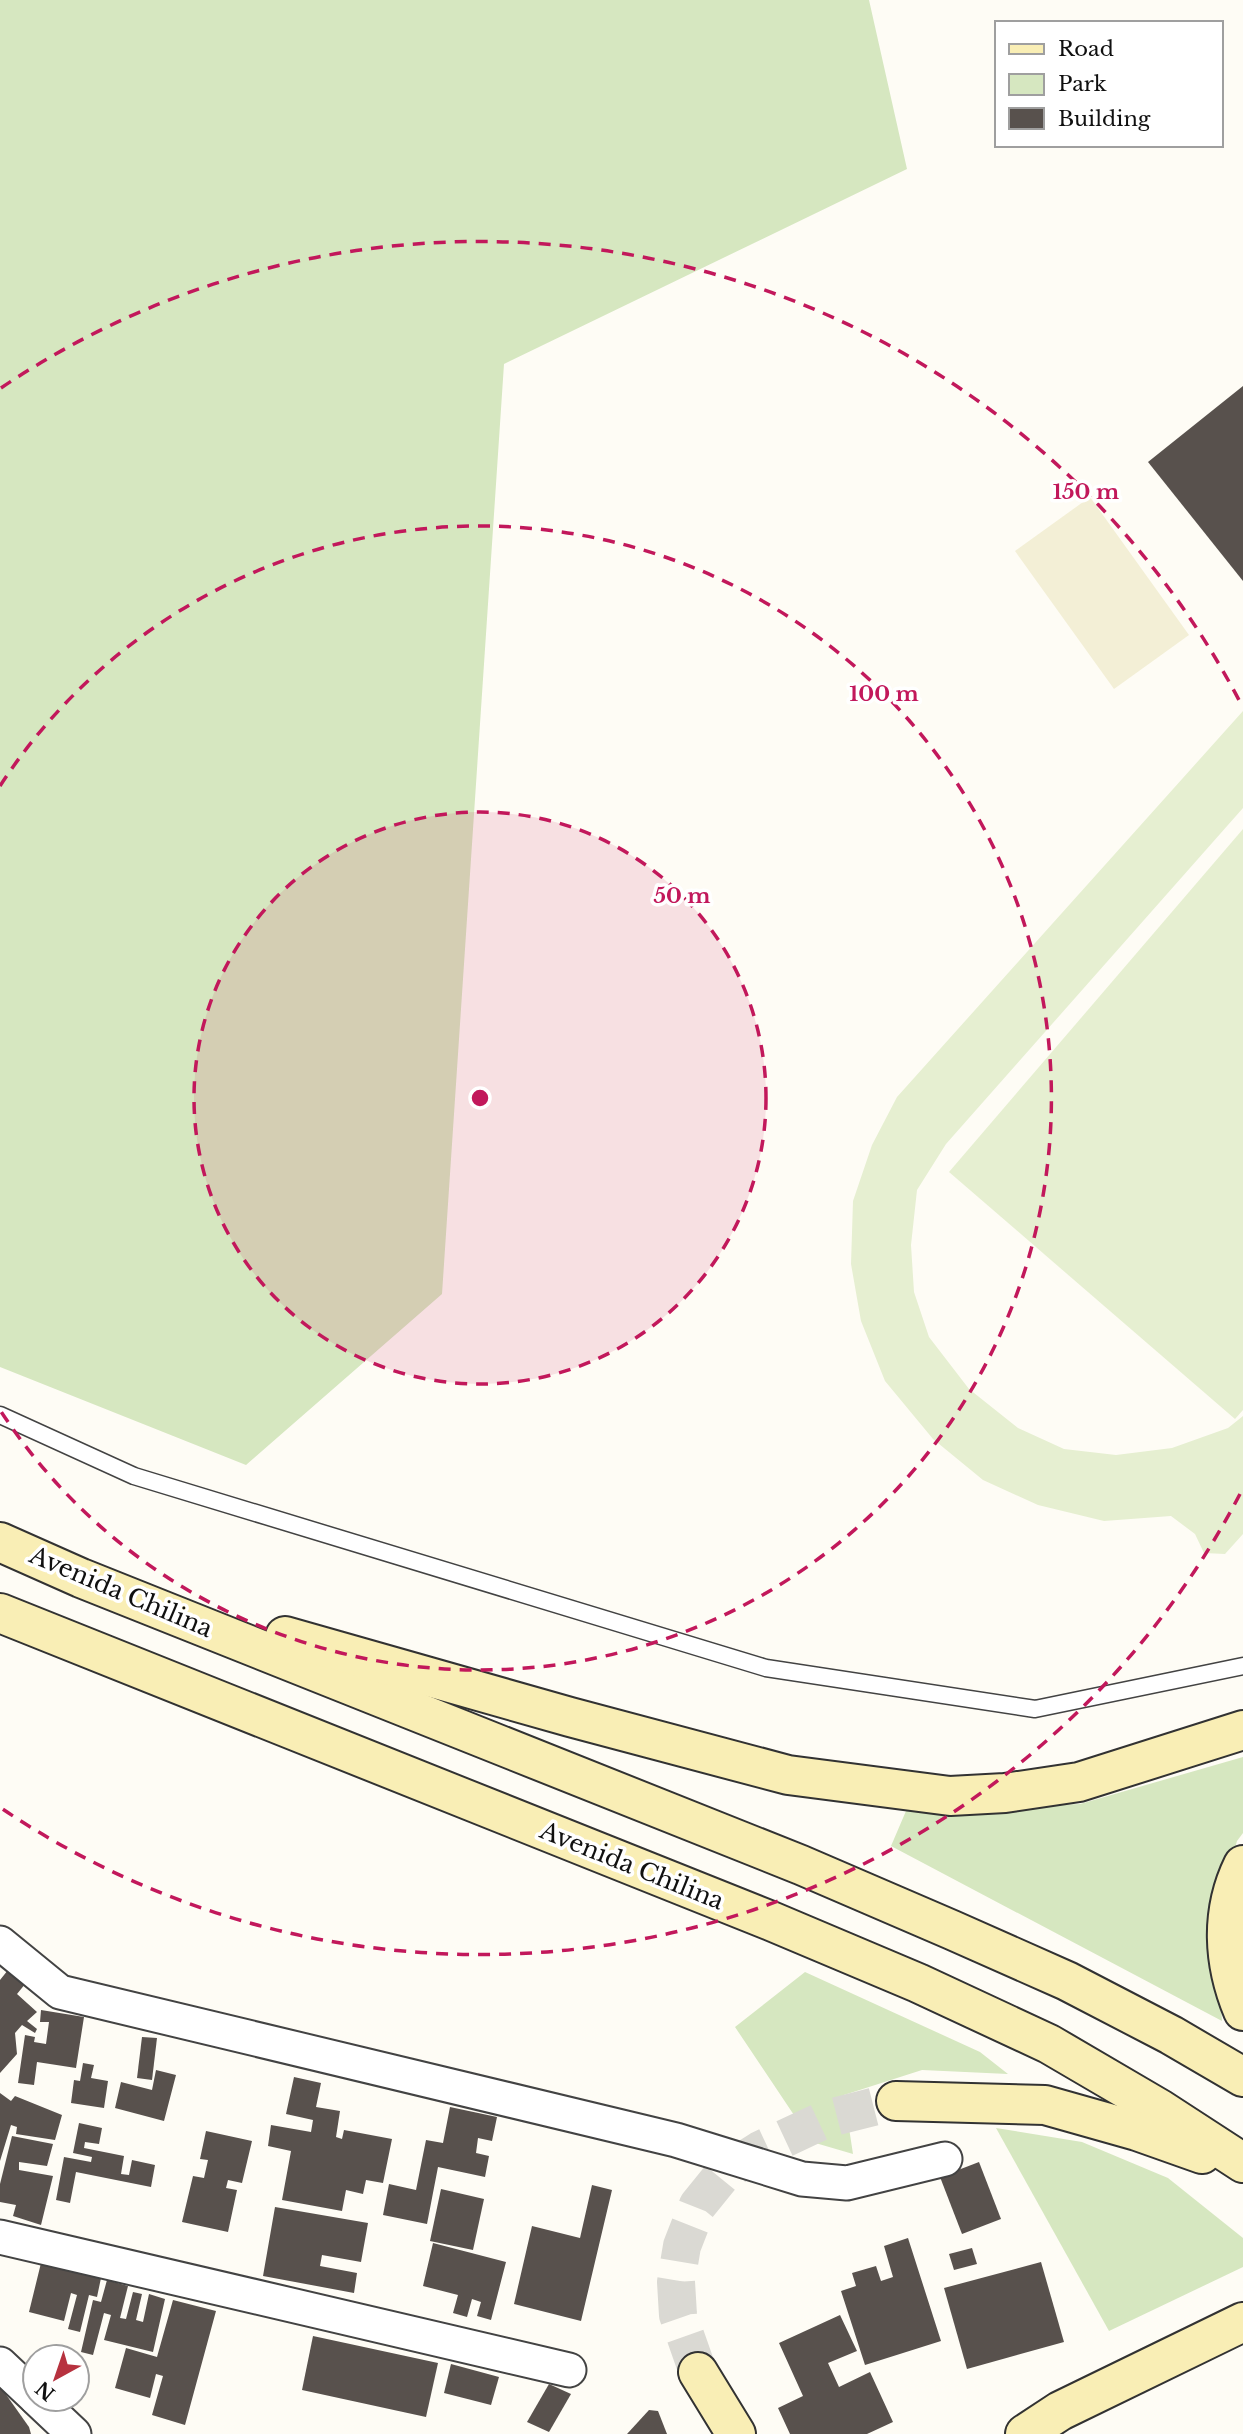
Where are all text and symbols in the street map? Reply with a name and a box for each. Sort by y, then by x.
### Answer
legend [995,21,1222,147]
text: Road [1058,36,1114,62]
text: Park [1058,71,1107,97]
text: Building [1058,106,1151,132]
text: 150 m [1053,479,1119,505]
text: 100 m [849,681,919,707]
text: 50 m [653,883,711,909]
centre of rings [468,1086,492,1110]
street label: Avenida Chilina [25,1540,218,1643]
street label: Avenida Chilina [535,1815,729,1916]
north arrow [21,2343,91,2413]
text: N [31,2376,60,2405]

